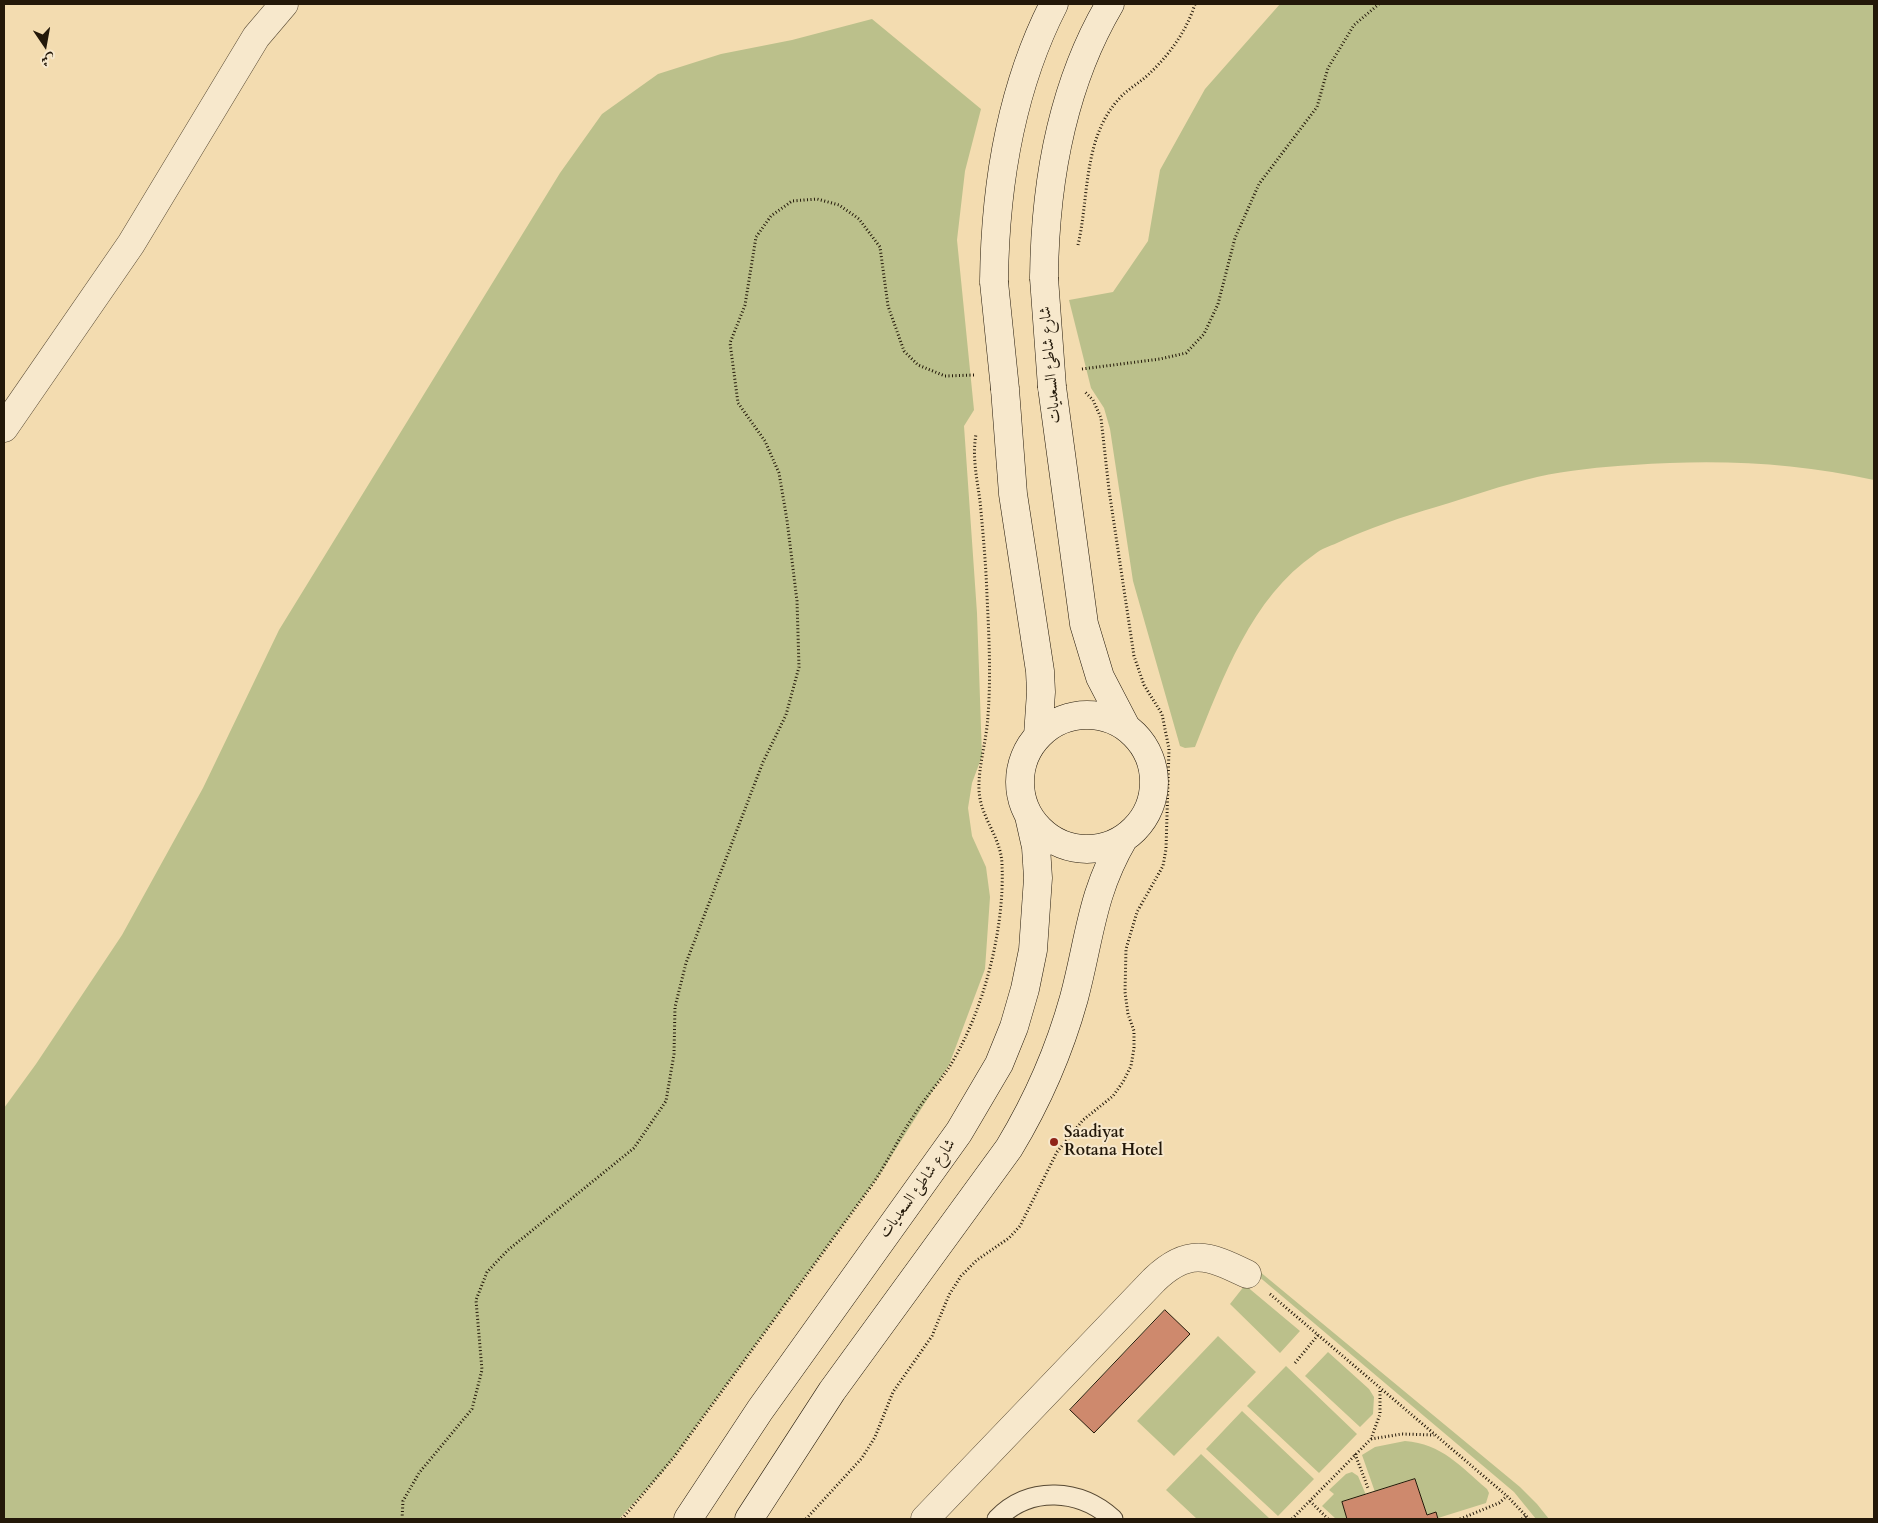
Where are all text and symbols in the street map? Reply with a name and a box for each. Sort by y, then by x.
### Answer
north arrow [20,20,70,70]
text: ش [39,49,57,71]
street label: شارع شاطئ السعديات [1036,305,1066,425]
place label: Saadiyat Rotana Hotel [1064,1123,1163,1161]
street label: شارع شاطئ السعديات [876,1136,960,1242]
marker: Saadiyat Rotana Hotel [1048,1136,1060,1148]

